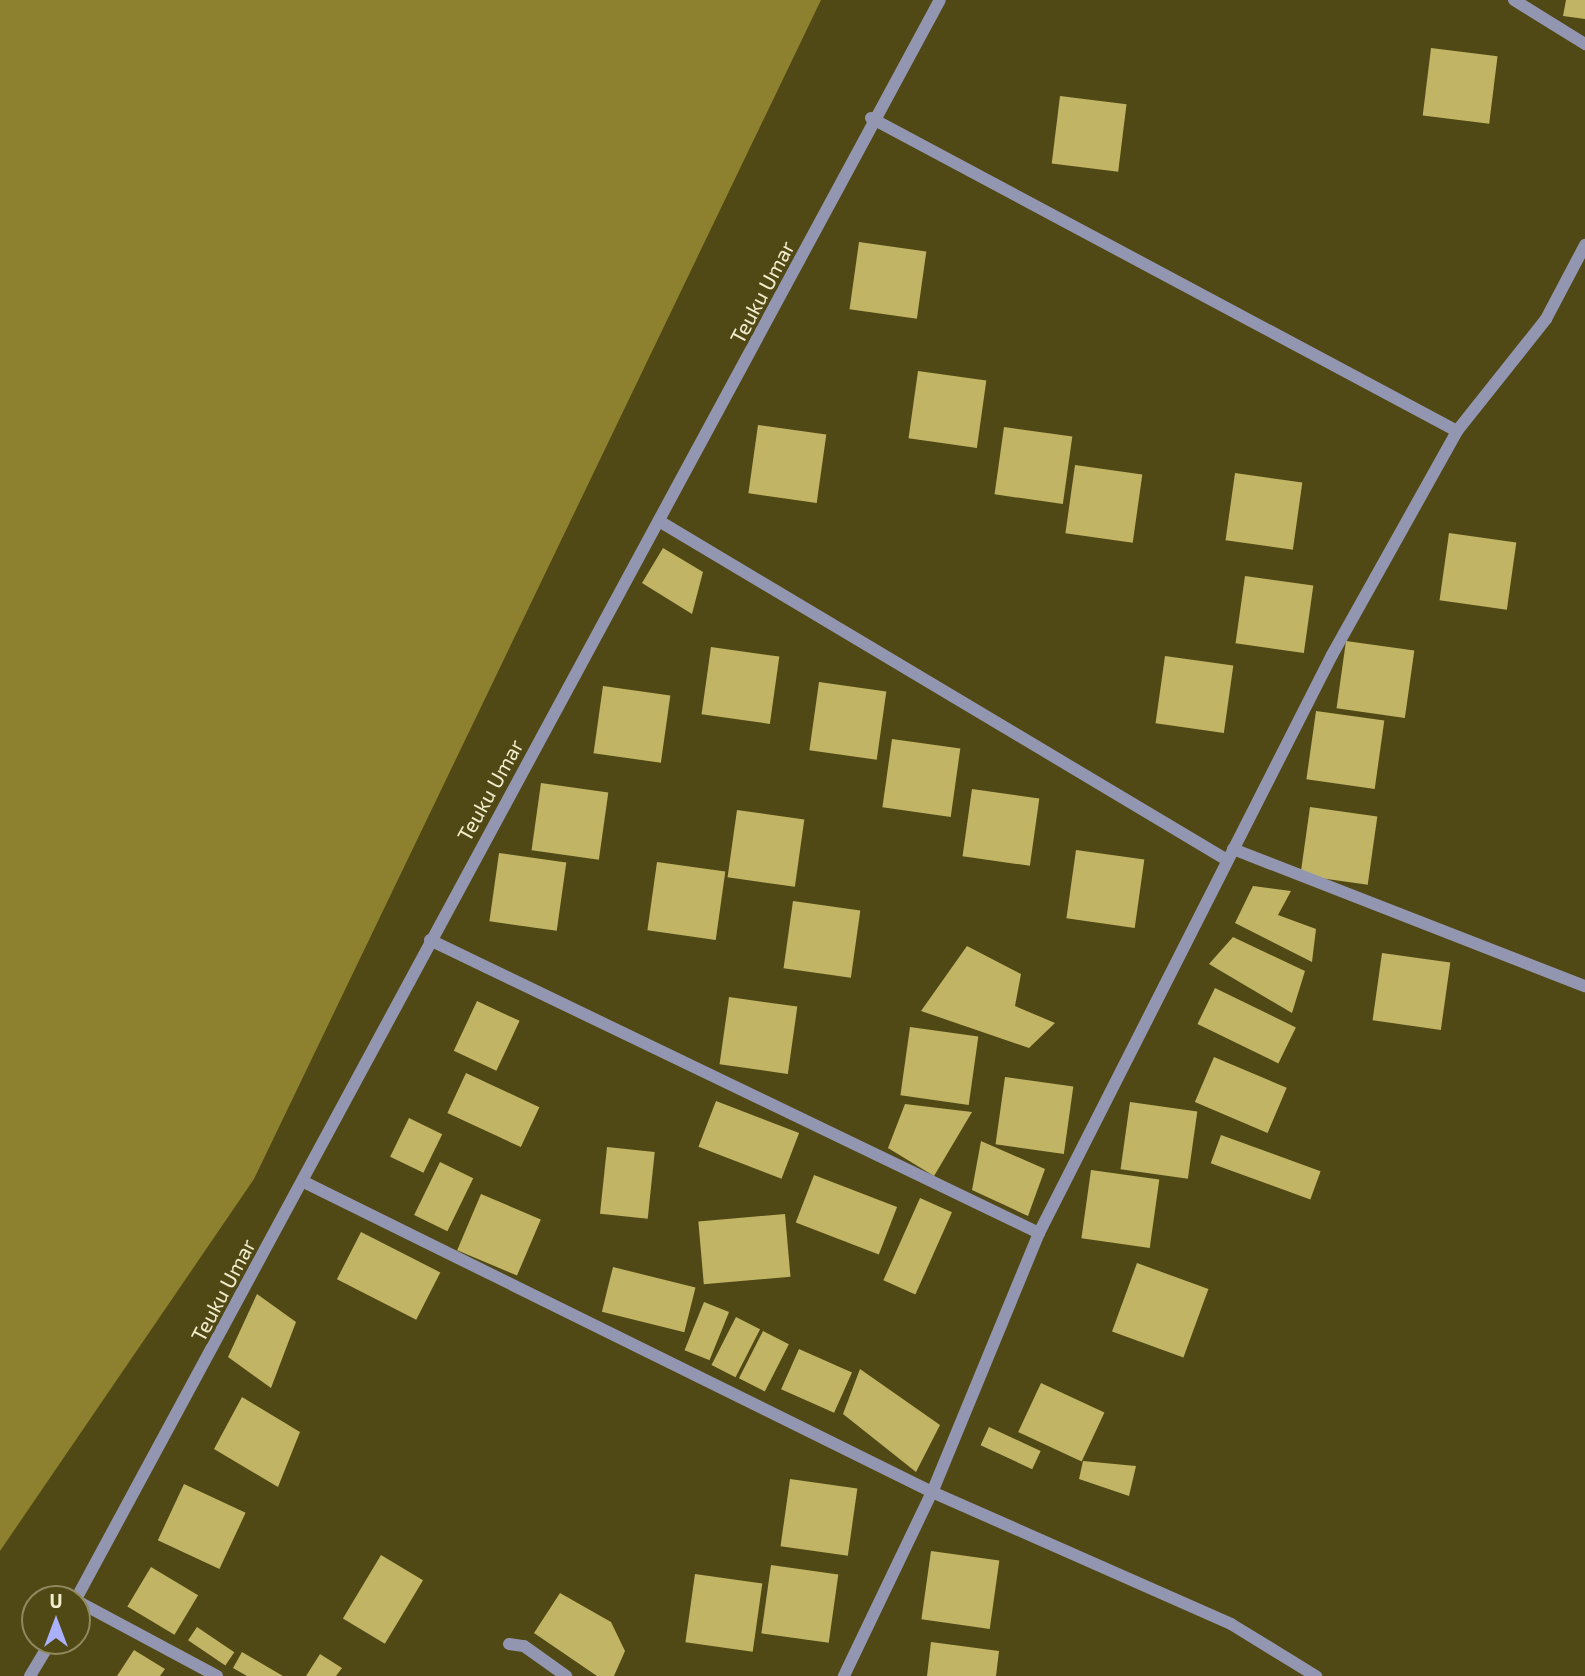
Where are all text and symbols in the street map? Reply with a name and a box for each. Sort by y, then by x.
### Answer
street label: Teuku Umar [724,236,800,348]
street label: Teuku Umar [452,735,528,845]
street label: Teuku Umar [185,1234,261,1346]
north arrow [21,1585,91,1655]
text: U [49,1589,63,1612]

